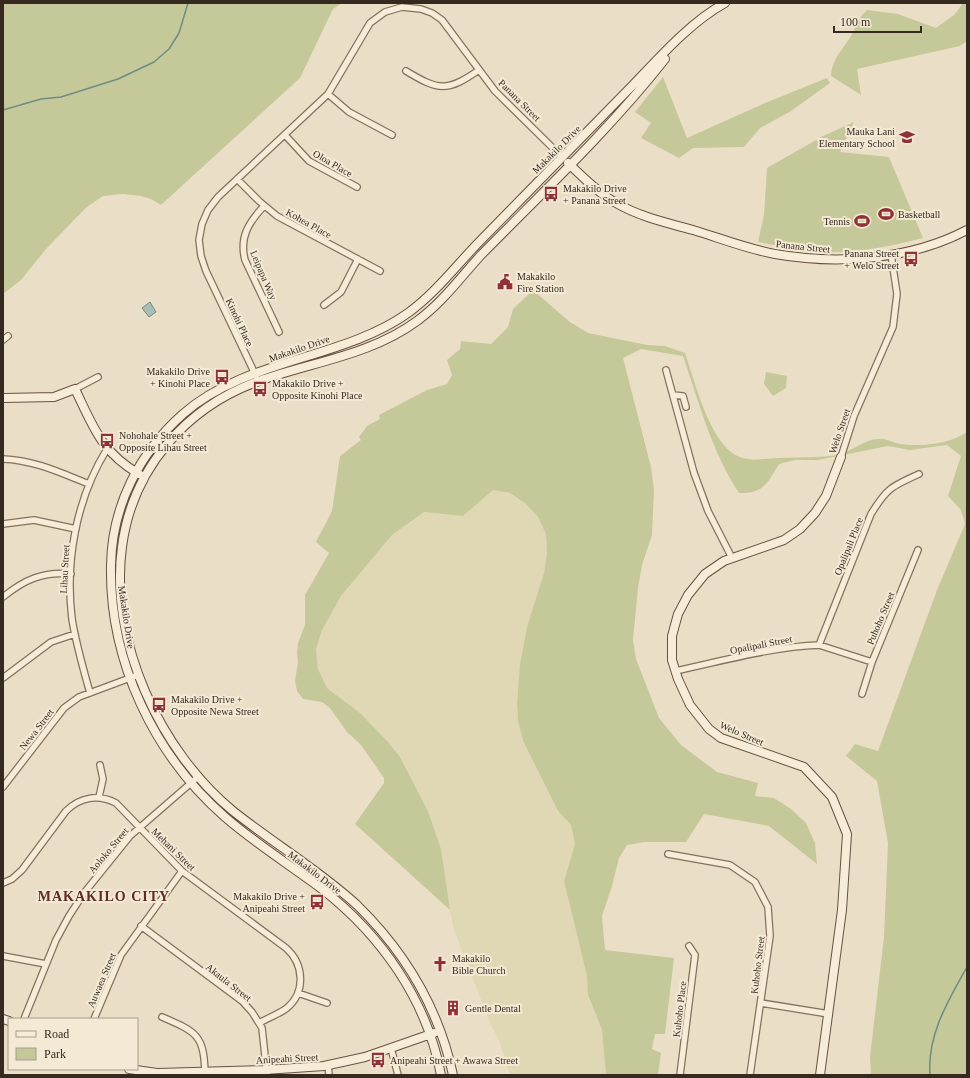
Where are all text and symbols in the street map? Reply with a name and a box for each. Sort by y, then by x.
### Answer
scale bar [834,8,921,34]
text: 100 m [840,15,871,29]
street label: Panana Street [496,77,543,124]
street label: Makakilo Drive [530,123,583,176]
place label: Mauka Lani Elementary School [819,126,895,149]
school or university icon: Mauka Lani Elementary School [898,128,916,146]
street label: Oloa Place [311,148,355,179]
place label: Makakilo Drive + Panana Street [563,183,627,206]
bus stop icon: Makakilo Drive + Panana Street [542,185,560,203]
sports icon: Basketball [877,205,895,223]
street label: Kohea Place [284,206,334,241]
place label: Basketball [898,209,940,220]
sports icon: Tennis [853,212,871,230]
place label: Tennis [823,216,850,227]
street label: Panana Street [775,238,831,255]
place label: Panana Street + Welo Street [844,248,899,271]
street label: Leipapa Way [248,249,279,302]
bus stop icon: Panana Street + Welo Street [902,250,920,268]
place label: Makakilo Fire Station [517,271,564,294]
public building icon: Makakilo Fire Station [496,273,514,291]
street label: Kinohi Place [224,296,256,349]
street label: Makakilo Drive [267,333,332,364]
place label: Makakilo Drive + Kinohi Place [146,366,211,389]
bus stop icon: Makakilo Drive + Kinohi Place [213,368,231,386]
place label: Makakilo Drive + Opposite Kinohi Place [272,378,363,401]
bus stop icon: Makakilo Drive + Opposite Kinohi Place [251,380,269,398]
street label: Welo Street [827,407,852,455]
place label: Nohohale Street + Opposite Lihau Street [119,430,207,453]
bus stop icon: Nohohale Street + Opposite Lihau Street [98,432,116,450]
street label: Opalipali Place [832,515,865,577]
street label: Lihau Street [58,544,71,594]
street label: Makakilo Drive [116,585,137,650]
street label: Puhoho Street [864,590,897,646]
street label: Opalipali Street [729,633,793,656]
place label: Makakilo Drive + Opposite Newa Street [171,694,259,717]
bus stop icon: Makakilo Drive + Opposite Newa Street [150,696,168,714]
street label: Newa Street [17,706,56,752]
street label: Welo Street [718,719,766,748]
street label: Aoloko Street [86,825,131,875]
street label: Mehani Street [150,826,198,873]
street label: Makakilo Drive [286,849,344,896]
district label: MAKAKILO CITY [38,889,170,904]
place label: Makakilo Drive + Anipeahi Street [233,891,305,914]
bus stop icon: Makakilo Drive + Anipeahi Street [308,893,326,911]
street label: Kuhoho Street [749,935,767,995]
street label: Auwaea Street [85,951,118,1009]
place label: Makakilo Bible Church [452,953,506,976]
church icon: Makakilo Bible Church [431,955,449,973]
street label: Akaula Street [204,961,254,1004]
street label: Kuhoho Place [671,980,688,1038]
building icon: Gentle Dental [444,999,462,1017]
place label: Gentle Dental [465,1003,521,1014]
legend [8,1018,138,1070]
text: Road [44,1027,69,1041]
text: Park [44,1047,66,1061]
street label: Anipeahi Street [256,1051,319,1066]
bus stop icon: Anipeahi Street + Awawa Street [369,1051,387,1069]
place label: Anipeahi Street + Awawa Street [390,1055,518,1066]

